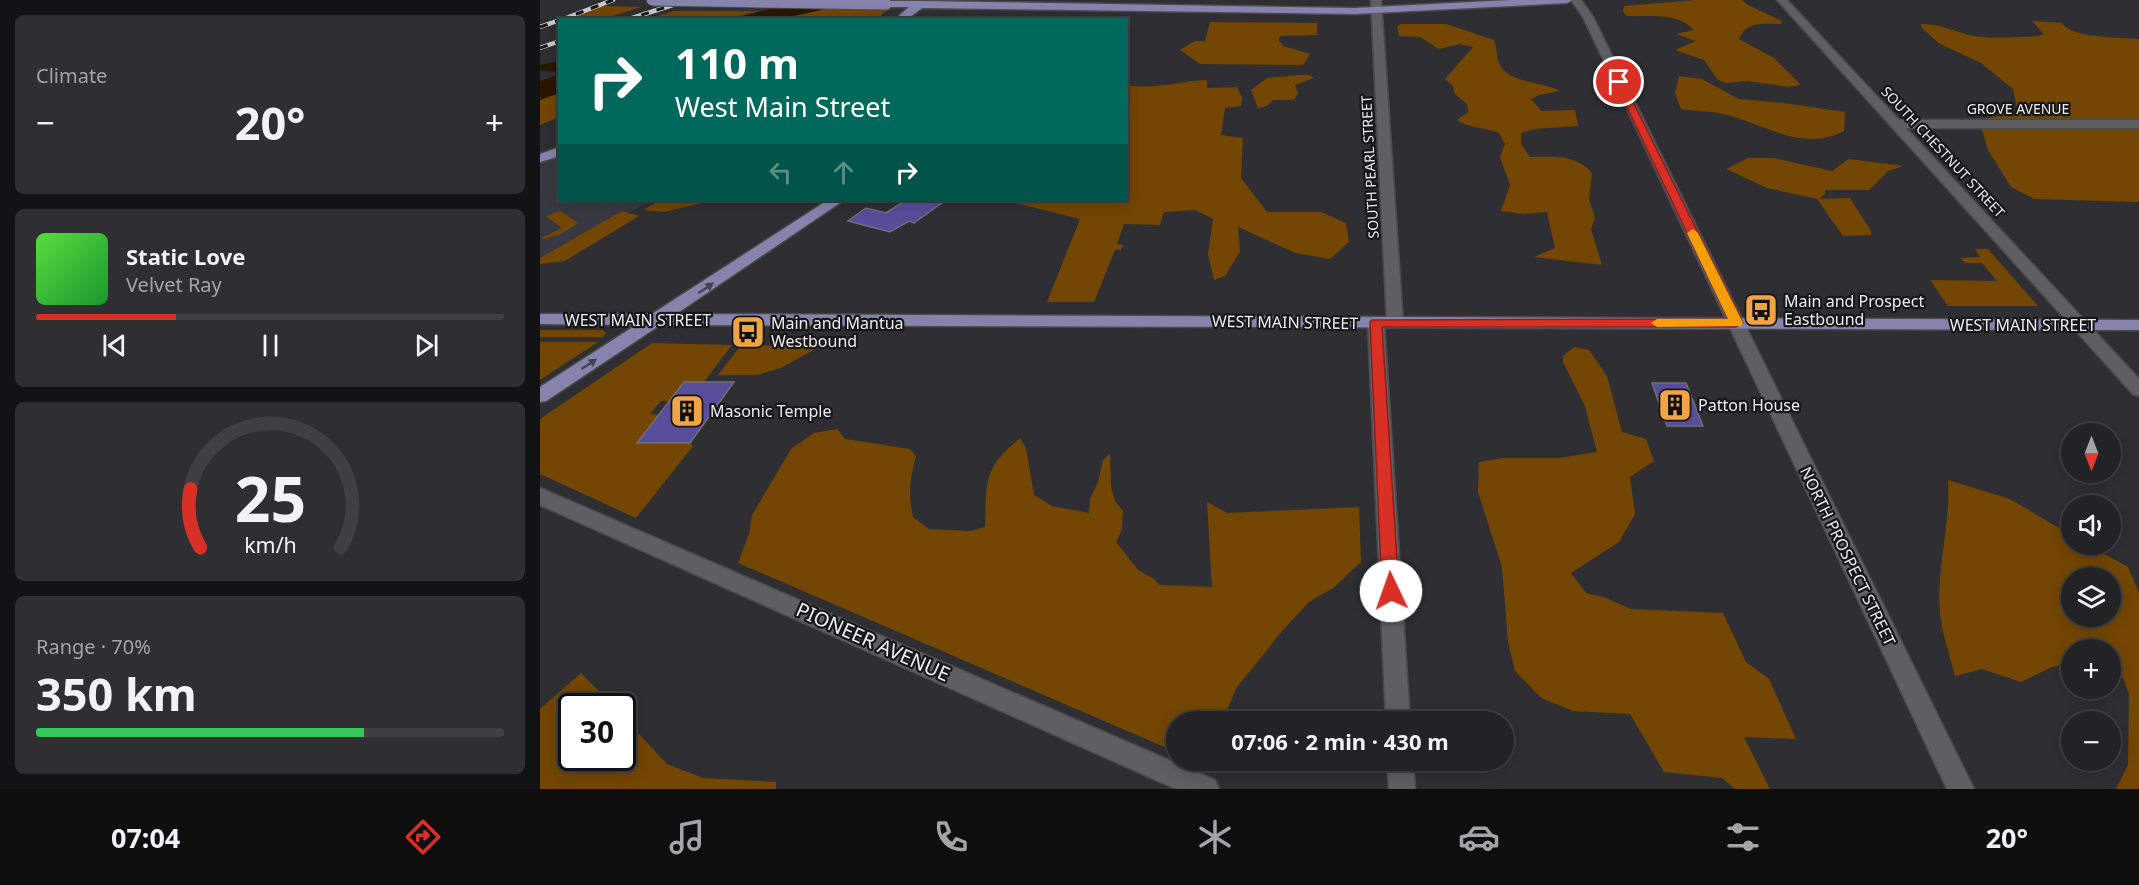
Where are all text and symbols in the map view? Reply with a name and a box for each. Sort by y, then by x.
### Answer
text: 110 m [675,34,799,91]
icon: right [576,42,654,120]
pin [1593,56,1644,107]
text: Climate [36,62,107,89]
icon: arrive [1602,65,1635,98]
street label: SOUTH CHESTNUT STREET [1877,82,2009,222]
text: West Main Street [675,88,890,125]
text: 20° [235,92,305,153]
street label: SOUTH PEARL STREET [1356,95,1383,239]
street label: GROVE AVENUE [1967,99,2069,118]
text: − [36,100,55,145]
text: + [485,100,504,145]
icon: left [764,156,797,189]
icon: ahead [827,156,860,189]
icon: right [890,156,923,189]
text: Static Love [126,241,245,271]
text: Velvet Ray [126,271,222,298]
one-way arrow [697,282,713,294]
place label: Main and Prospect Eastbound [1784,290,1924,330]
bus stop icon: Main and Prospect Eastbound [1743,292,1779,328]
street label: WEST MAIN STREET [565,309,711,331]
street label: WEST MAIN STREET [1212,310,1358,334]
place label: Main and Mantua Westbound [771,312,904,352]
bus stop icon: Main and Mantua Westbound [730,314,766,350]
street label: WEST MAIN STREET [1950,314,2096,336]
icon: previous [98,329,131,362]
icon: pause [254,329,287,362]
icon: next [410,329,443,362]
one-way arrow [581,358,597,369]
building icon: Patton House [1657,387,1693,423]
building icon: Masonic Temple [669,393,705,429]
place label: Patton House [1698,394,1800,416]
place label: Masonic Temple [710,400,831,422]
north arrow [2061,423,2121,483]
map controls [2061,423,2121,771]
text: 25 [234,455,306,540]
street label: NORTH PROSPECT STREET [1795,463,1901,649]
button: sound [2061,495,2121,555]
text: km/h [244,531,296,560]
position arrow [1359,559,1423,623]
button: layers [2061,567,2121,627]
street label: PIONEER AVENUE [792,596,954,688]
text: Range · 70% [36,633,151,660]
button: + [2061,639,2121,699]
text: 350 km [36,663,197,724]
speed limit sign: 30 [558,693,636,771]
button: − [2061,711,2121,771]
text: 07:06 · 2 min · 430 m [1231,726,1449,756]
icon: directions [402,816,444,858]
icon: music [666,816,708,858]
icon: phone [930,816,972,858]
icon: climate [1194,816,1236,858]
icon: car [1458,816,1500,858]
icon: filters [1722,816,1764,858]
text: 07:04 [111,819,180,856]
text: 20° [1986,819,2028,856]

